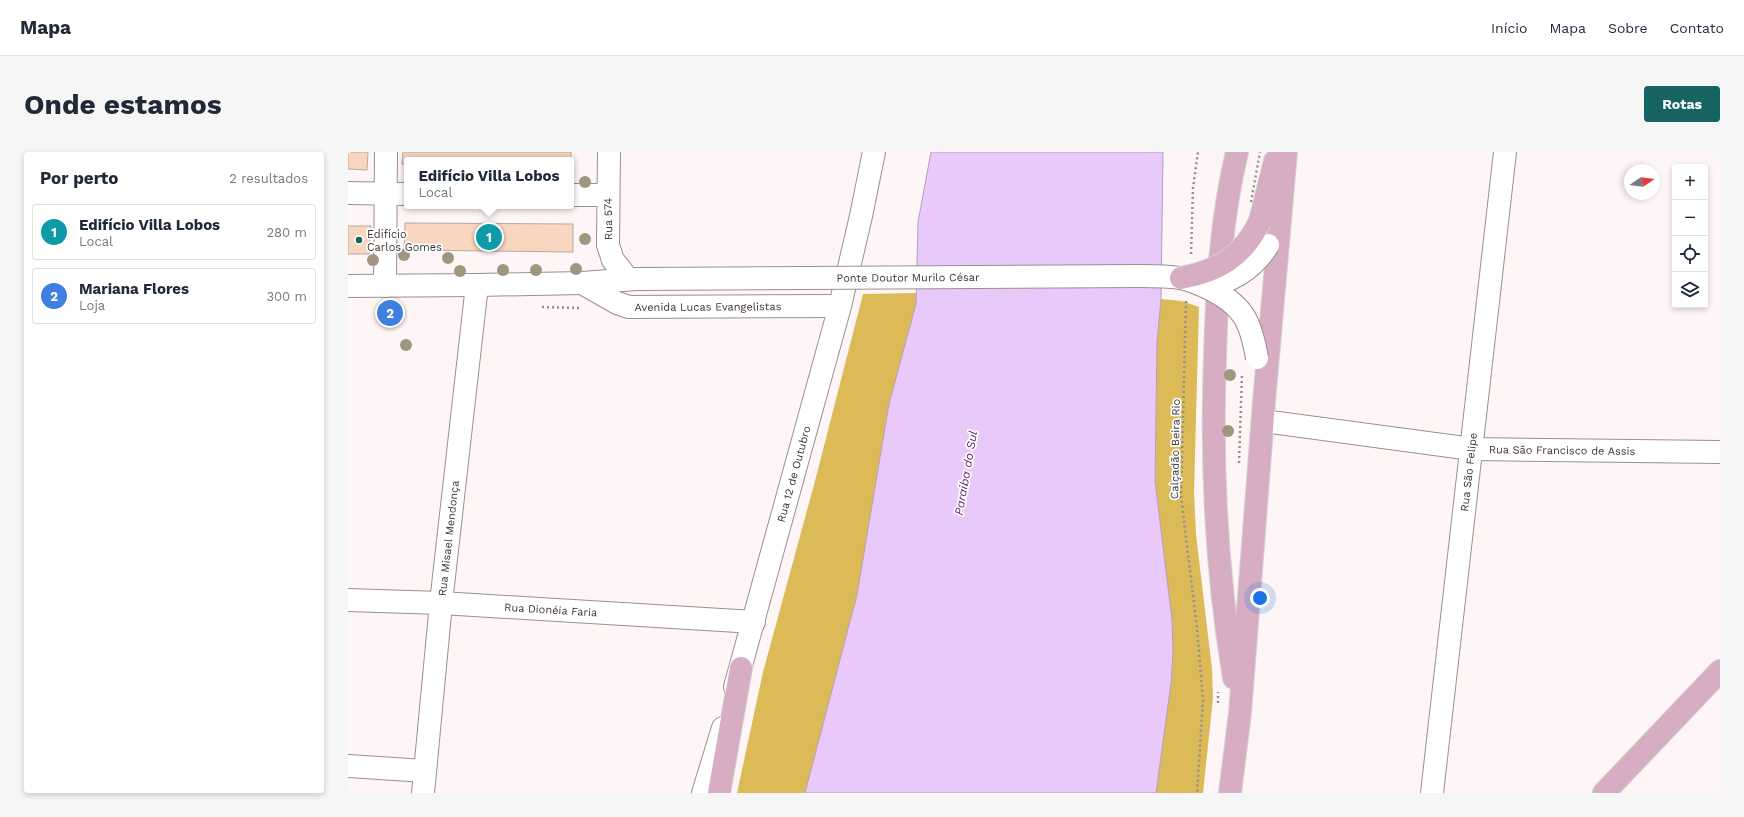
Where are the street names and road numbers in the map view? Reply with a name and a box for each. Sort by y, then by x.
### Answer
street label: Rua 574 [602,197,615,240]
street label: Ponte Doutor Murilo César [836,271,980,285]
street label: Avenida Lucas Evangelistas [635,300,782,314]
street label: Calçadão Beira Rio [1168,399,1183,499]
street label: Rua 12 de Outubro [775,424,814,524]
street label: Rua São Felipe [1458,432,1480,512]
street label: Rua São Francisco de Assis [1489,443,1636,458]
street label: Rua Misael Mendonça [436,480,462,597]
street label: Rua Dionéia Faria [504,601,598,619]

